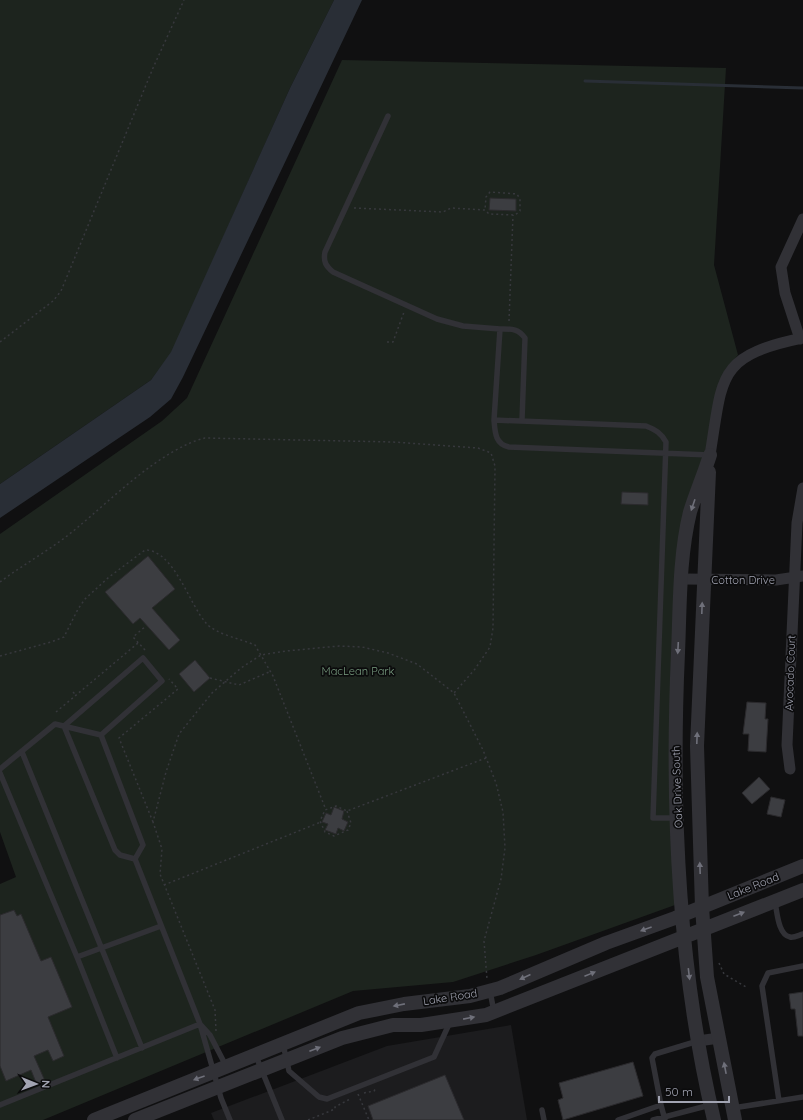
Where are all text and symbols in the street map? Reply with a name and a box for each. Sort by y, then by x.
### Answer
one-way arrow [690,499,696,511]
street label: Cotton Drive [711,573,775,587]
one-way arrow [699,601,705,614]
street label: Avocado Court [782,635,798,711]
one-way arrow [675,642,682,654]
park label: MacLean Park [322,664,395,678]
one-way arrow [694,732,701,744]
street label: Oak Drive South [669,746,685,828]
one-way arrow [697,862,704,874]
street label: Lake Road [725,869,781,903]
one-way arrow [733,910,745,916]
one-way arrow [639,926,651,932]
one-way arrow [686,968,692,980]
one-way arrow [585,970,597,976]
one-way arrow [520,974,531,980]
street label: Lake Road [422,986,478,1008]
one-way arrow [393,1002,405,1008]
one-way arrow [463,1015,475,1021]
one-way arrow [309,1046,321,1052]
one-way arrow [722,1062,728,1074]
north arrow [16,1064,56,1104]
one-way arrow [192,1076,204,1082]
scale bar [659,1078,729,1104]
text: N [39,1080,53,1088]
text: 50 m [665,1084,693,1099]

